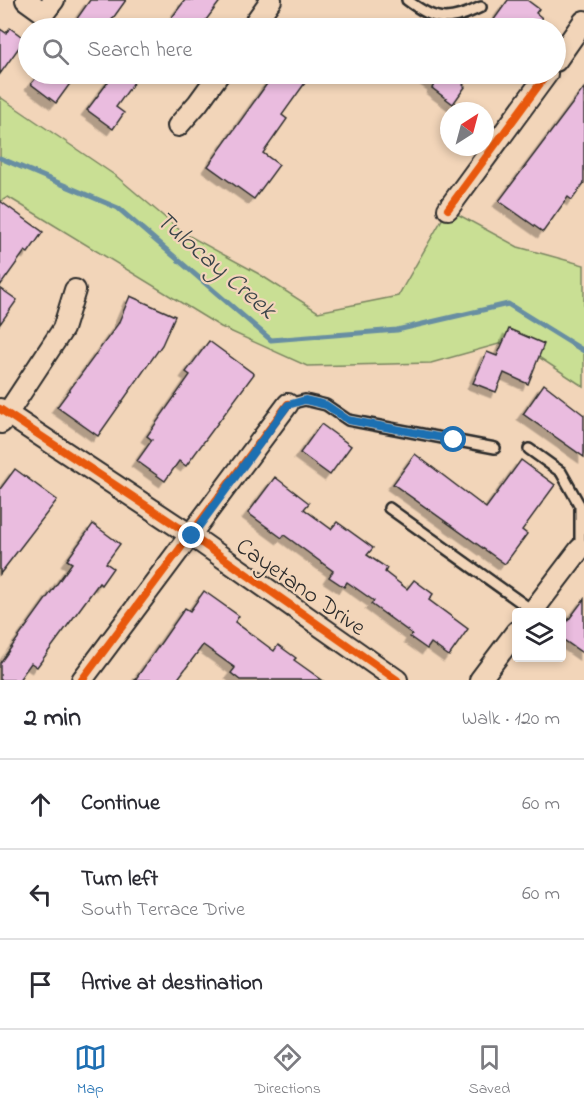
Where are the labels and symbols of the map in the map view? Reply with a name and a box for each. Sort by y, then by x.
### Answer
north arrow [440,102,494,156]
water label: Tulocay Creek [146,203,285,330]
route start [440,426,466,452]
route end [178,522,204,548]
street label: Cayetano Drive [227,530,372,647]

